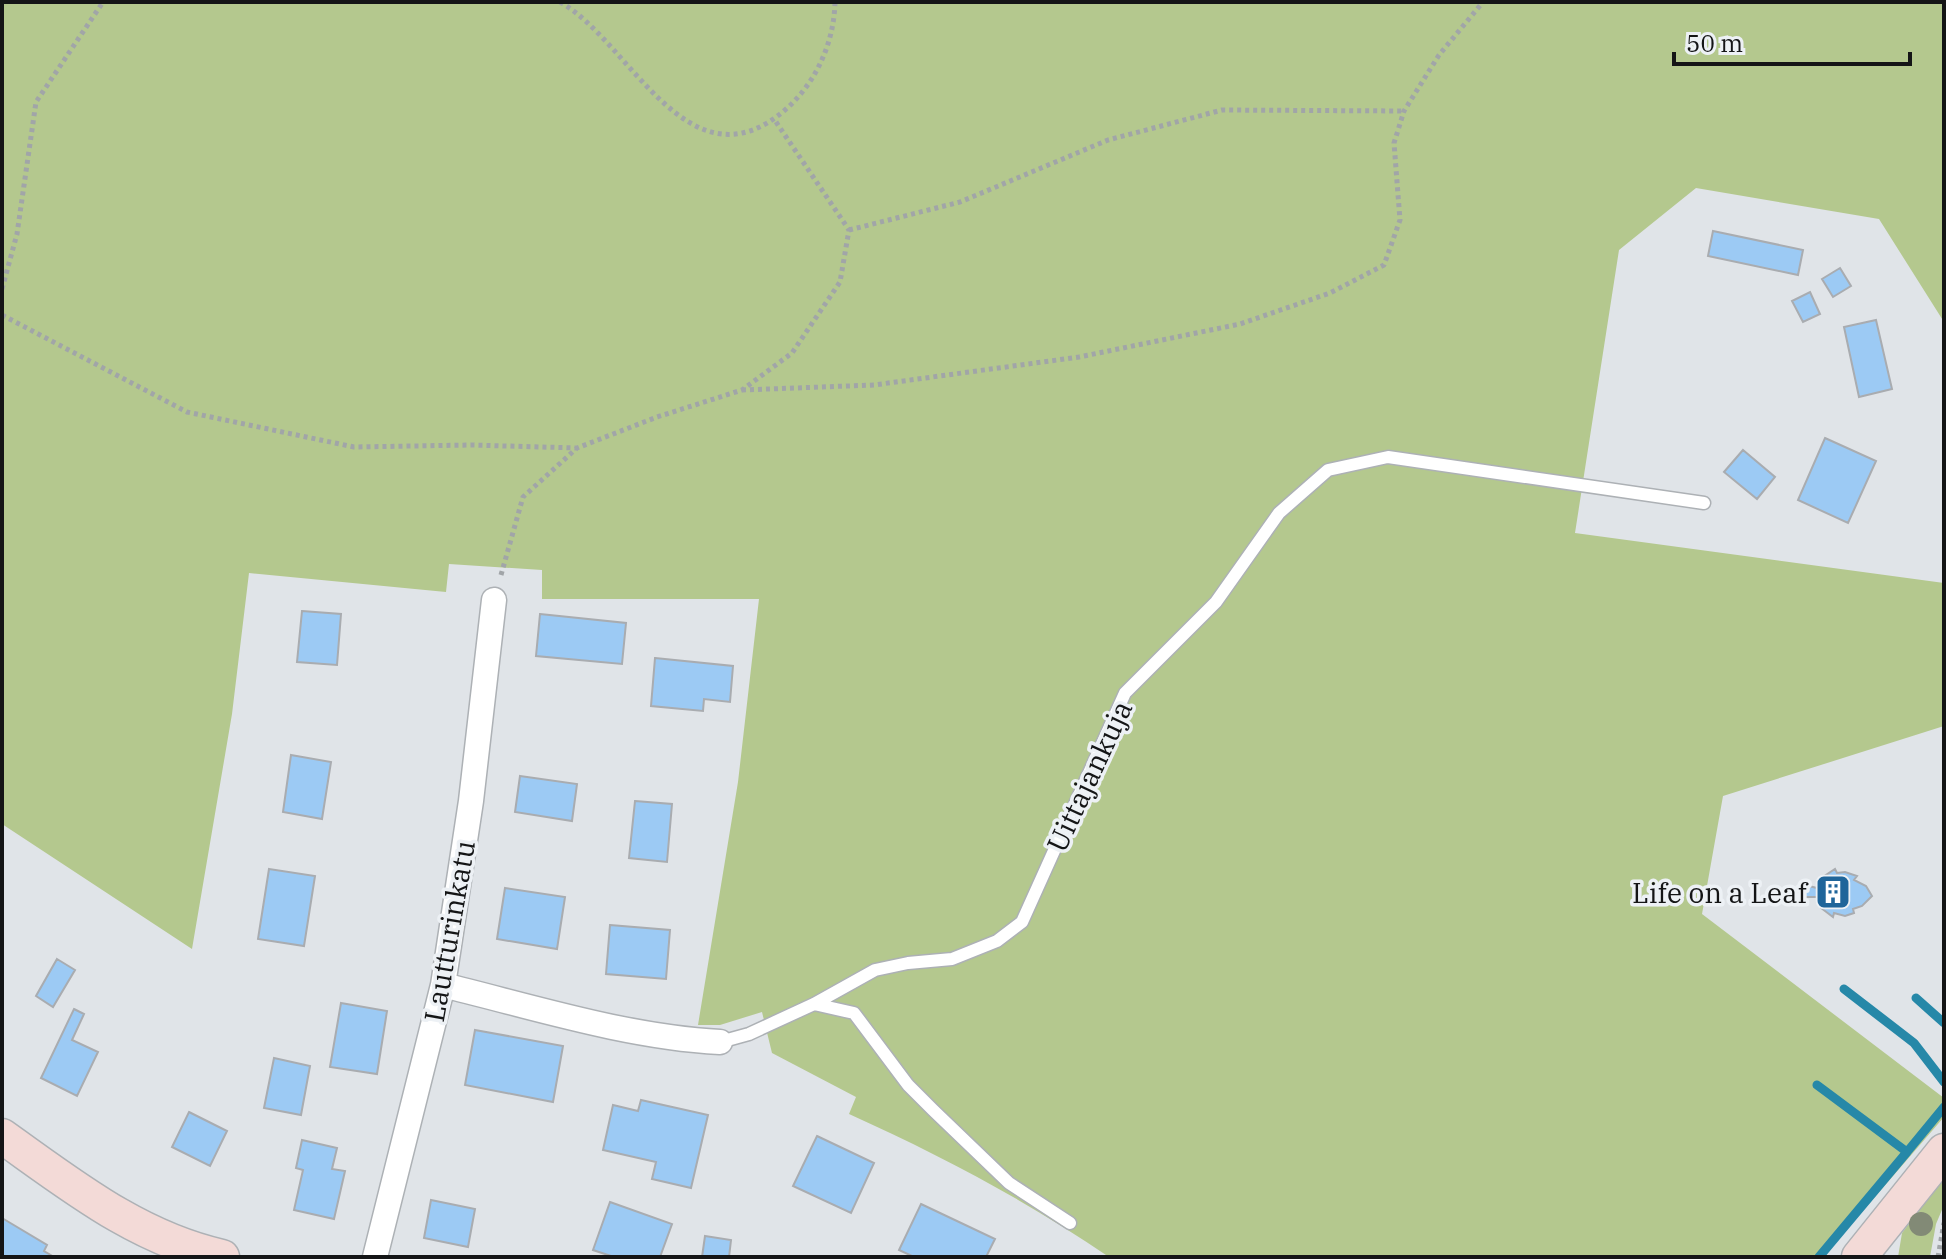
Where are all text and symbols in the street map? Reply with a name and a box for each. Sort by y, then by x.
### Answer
scale bar [1674,16,1910,66]
text: 50 m [1686,27,1743,59]
street label: Uittajankuja [1038,694,1140,858]
street label: Lautturinkatu [415,837,483,1025]
building icon: Life on a Leaf [1814,873,1852,911]
place label: Life on a Leaf [1632,874,1809,911]

